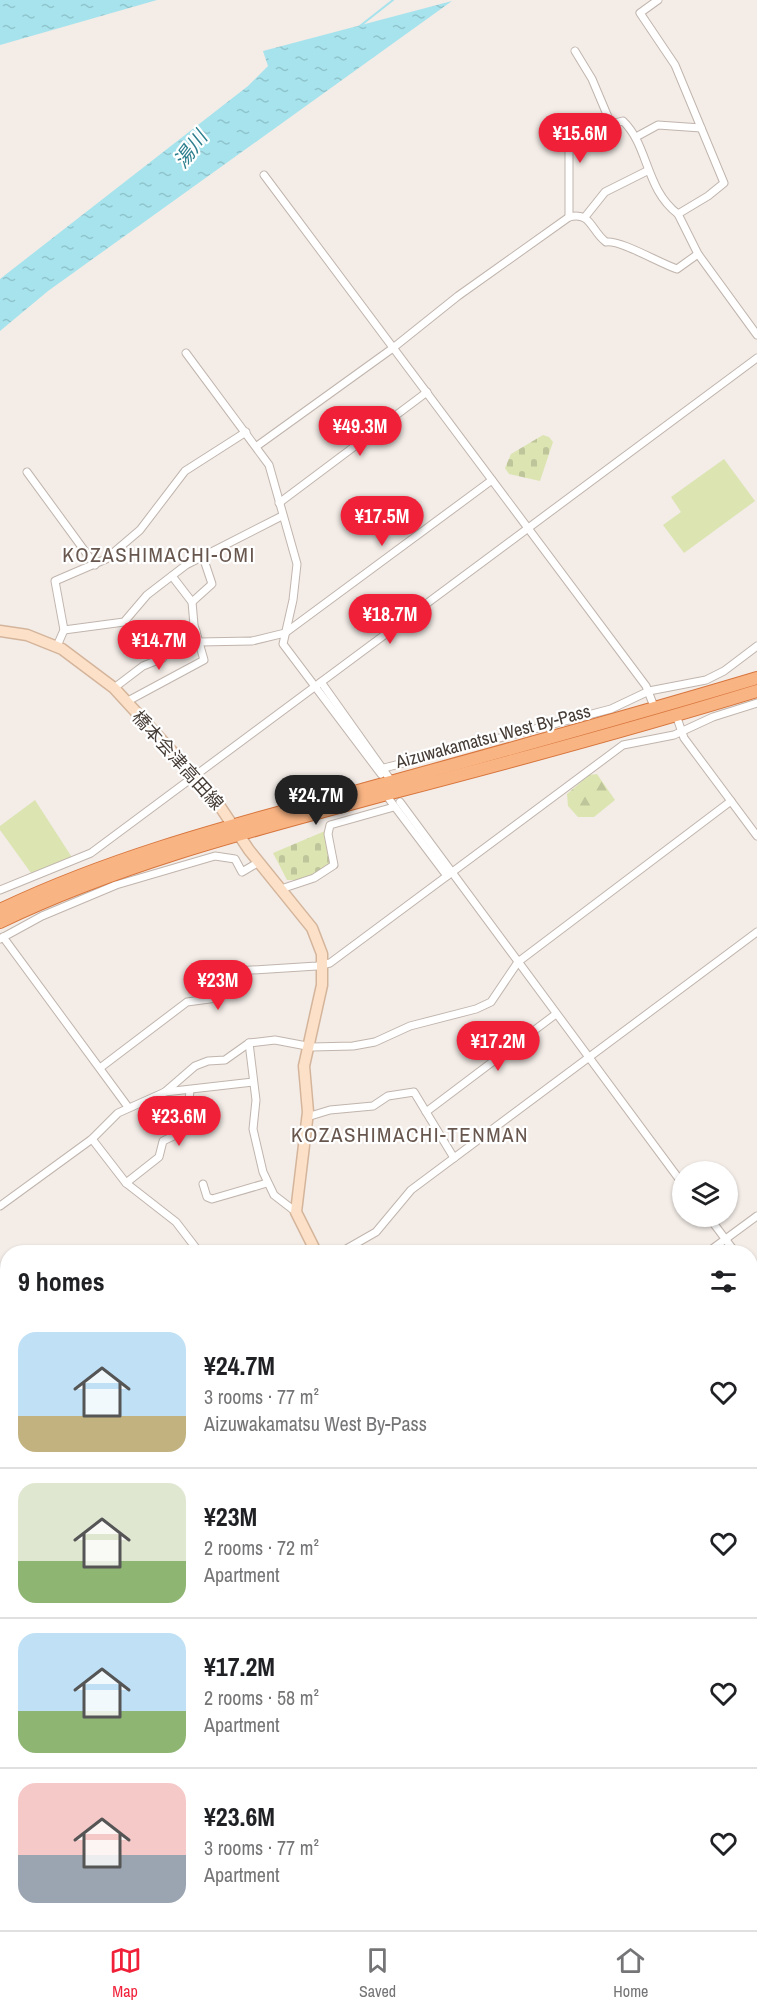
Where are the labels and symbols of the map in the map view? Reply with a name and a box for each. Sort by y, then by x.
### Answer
pin: ¥15.6M [531,113,629,164]
water label: 湯川 [167,123,214,173]
pin: ¥49.3M [311,406,409,457]
pin: ¥17.5M [333,496,431,547]
district label: KOZASHIMACHI-OMI [62,540,256,569]
pin: ¥18.7M [341,594,439,645]
pin: ¥14.7M [110,620,208,671]
street label: Aizuwakamatsu West By-Pass [392,698,593,774]
street label: 橋本会津高田線 [127,705,229,815]
pin: ¥24.7M [267,775,365,826]
pin: ¥23M [182,960,254,1011]
pin: ¥17.2M [449,1021,547,1072]
pin: ¥23.6M [130,1096,228,1147]
district label: KOZASHIMACHI-TENMAN [291,1120,529,1149]

